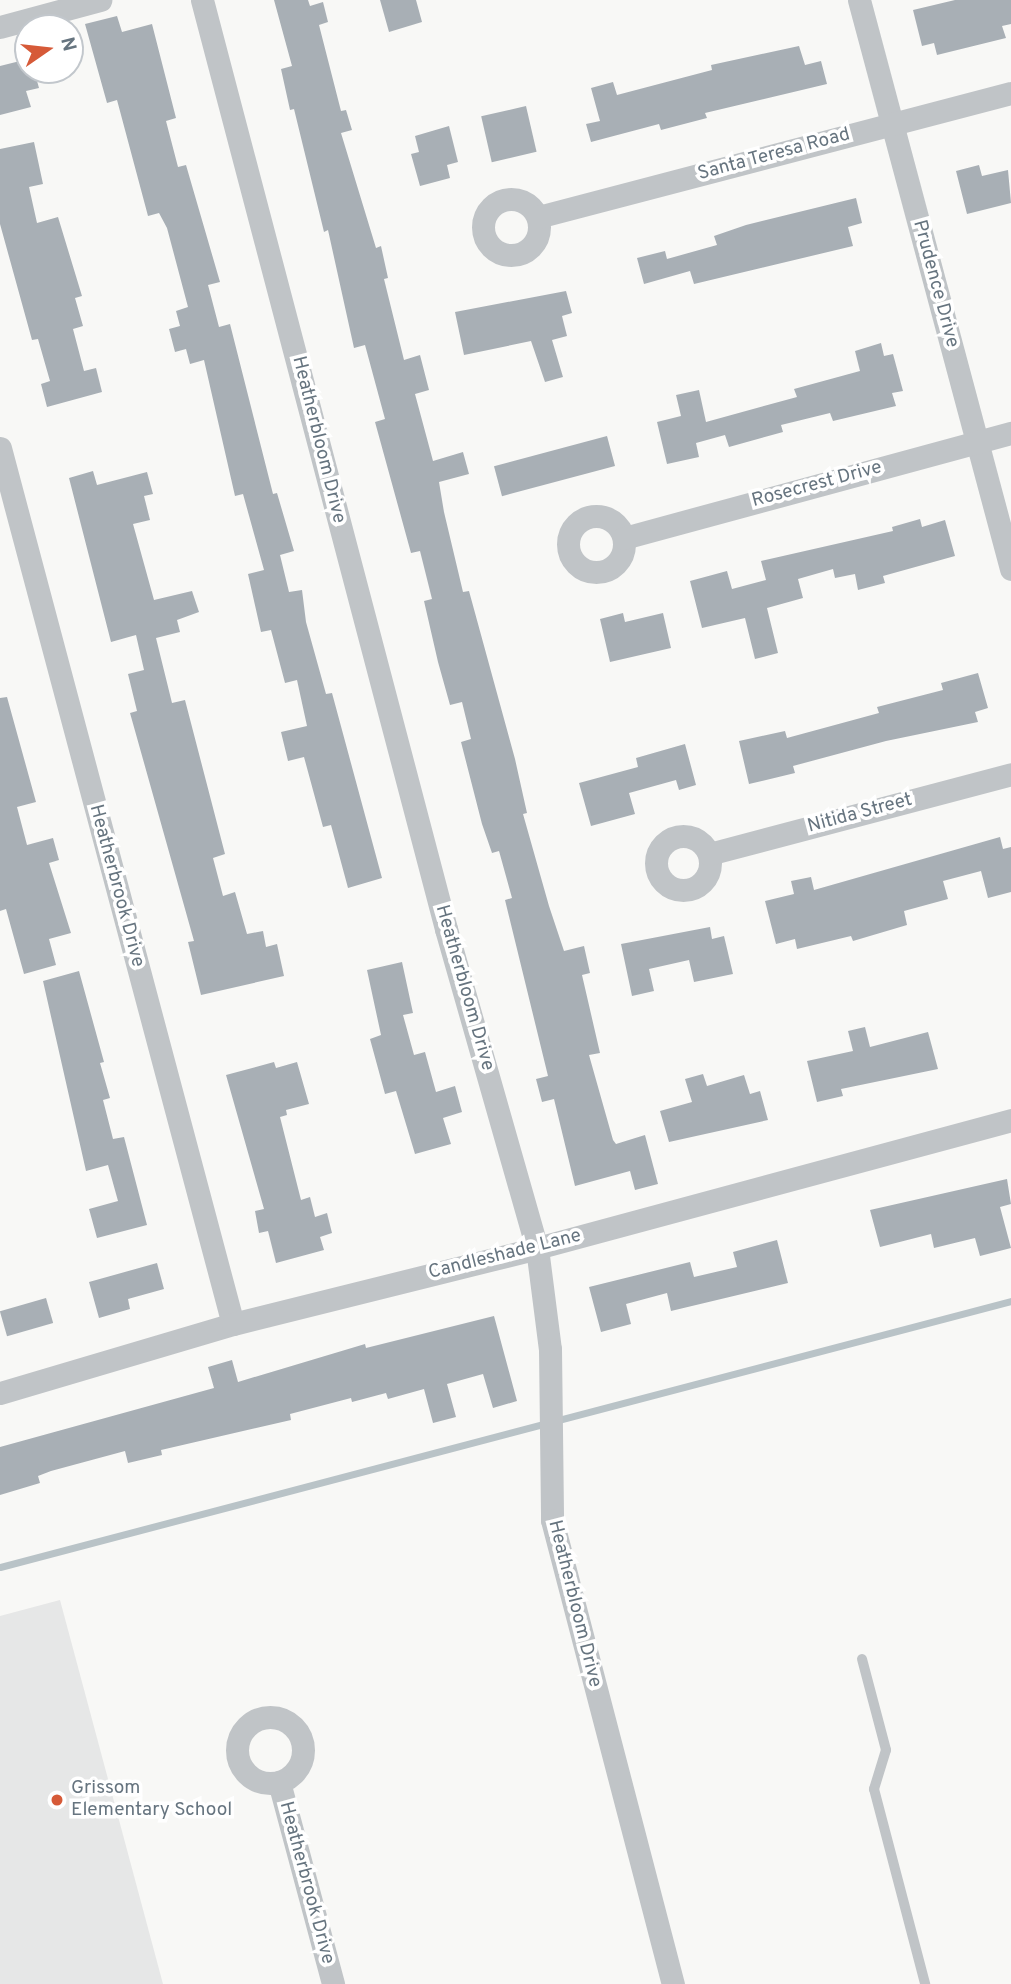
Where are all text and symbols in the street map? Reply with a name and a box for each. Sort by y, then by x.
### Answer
north arrow [14,14,84,84]
text: N [54,35,81,54]
street label: Santa Teresa Road [695,124,853,186]
street label: Prudence Drive [907,218,963,350]
street label: Heatherbloom Drive [286,354,350,526]
street label: Rosecrest Drive [749,457,885,513]
street label: Nitida Street [805,789,915,839]
street label: Heatherbrook Drive [83,802,149,970]
street label: Heatherbloom Drive [429,903,499,1073]
street label: Candleshade Lane [426,1225,584,1285]
street label: Heatherbloom Drive [542,1518,606,1690]
place label: Grissom Elementary School [71,1778,232,1822]
marker: Grissom Elementary School [49,1792,65,1808]
street label: Heatherbrook Drive [273,1799,339,1967]

